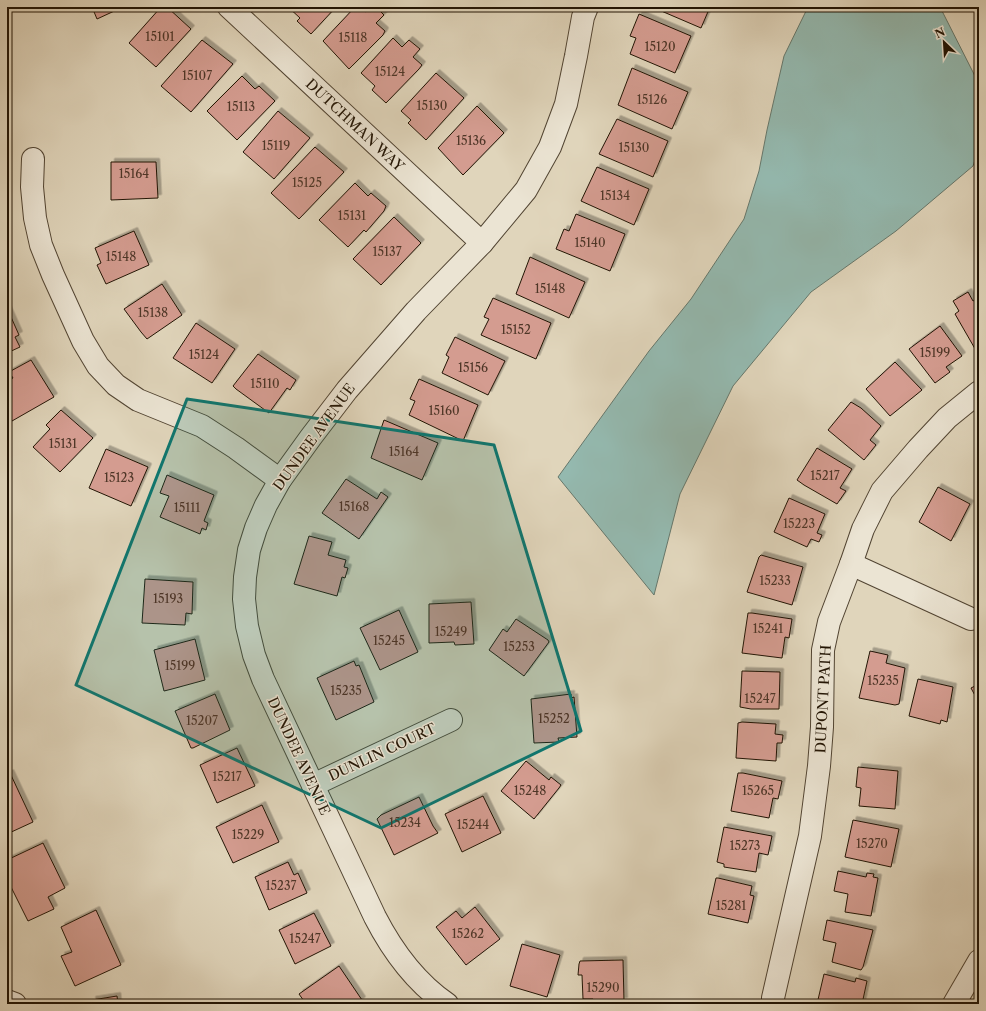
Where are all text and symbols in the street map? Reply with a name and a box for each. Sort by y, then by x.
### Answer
north arrow [924,22,964,62]
text: N [932,24,947,41]
house number: 15101 [145,29,175,44]
house number: 15118 [339,30,367,45]
house number: 15120 [644,39,676,54]
house number: 15124 [375,64,405,79]
house number: 15107 [182,68,212,83]
street label: DUTCHMAN WAY [302,75,409,176]
house number: 15126 [637,92,667,107]
house number: 15130 [417,98,447,113]
house number: 15113 [227,99,255,114]
house number: 15136 [456,133,486,148]
house number: 15119 [262,138,290,153]
house number: 15130 [619,140,649,155]
house number: 15164 [119,166,149,181]
house number: 15125 [292,175,322,190]
house number: 15134 [600,188,630,203]
house number: 15131 [338,208,366,223]
house number: 15140 [574,235,606,250]
house number: 15137 [372,244,402,259]
house number: 15148 [106,249,136,264]
house number: 15148 [535,281,565,296]
house number: 15138 [138,305,168,320]
house number: 15152 [501,322,531,337]
house number: 15199 [920,345,950,360]
house number: 15124 [189,347,219,362]
house number: 15156 [458,360,488,375]
house number: 15110 [250,376,280,391]
street label: DUNDEE AVENUE [269,380,359,494]
house number: 15160 [428,403,460,418]
house number: 15131 [49,436,77,451]
house number: 15164 [389,444,419,459]
house number: 15217 [810,468,840,483]
house number: 15123 [104,470,134,485]
house number: 15168 [339,499,369,514]
house number: 15111 [174,500,200,515]
house number: 15223 [783,516,815,531]
house number: 15233 [759,573,791,588]
house number: 15193 [153,591,183,606]
house number: 15241 [753,621,783,636]
house number: 15249 [435,624,467,639]
house number: 15245 [373,633,405,648]
house number: 15253 [503,639,535,654]
street label: DUPONT PATH [811,644,835,754]
house number: 15199 [165,658,195,673]
house number: 15235 [867,673,899,688]
house number: 15235 [330,683,362,698]
house number: 15247 [744,691,776,706]
street label: DUNDEE AVENUE [264,694,334,818]
house number: 15252 [538,711,570,726]
house number: 15207 [186,713,218,728]
street label: DUNLIN COURT [325,719,439,785]
house number: 15217 [212,769,242,784]
house number: 15248 [514,783,546,798]
house number: 15265 [742,783,774,798]
house number: 15234 [389,815,421,830]
house number: 15244 [457,817,489,832]
house number: 15229 [232,827,264,842]
house number: 15270 [856,836,888,851]
house number: 15273 [730,838,760,853]
house number: 15237 [266,878,297,893]
house number: 15281 [716,898,746,913]
house number: 15262 [452,926,484,941]
house number: 15247 [289,931,321,946]
house number: 15290 [586,980,620,995]

